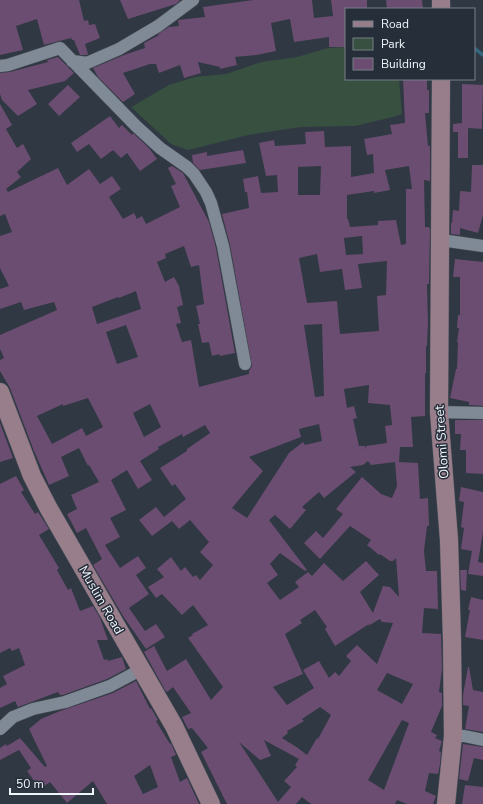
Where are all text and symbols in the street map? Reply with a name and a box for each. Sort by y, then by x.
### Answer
legend [345,8,475,80]
text: Road [381,16,409,32]
text: Park [381,36,406,52]
text: Building [381,56,426,72]
street label: Olomi Street [430,404,454,480]
street label: Muslim Road [74,562,128,638]
scale bar [10,770,93,796]
text: 50 m [16,776,44,792]

